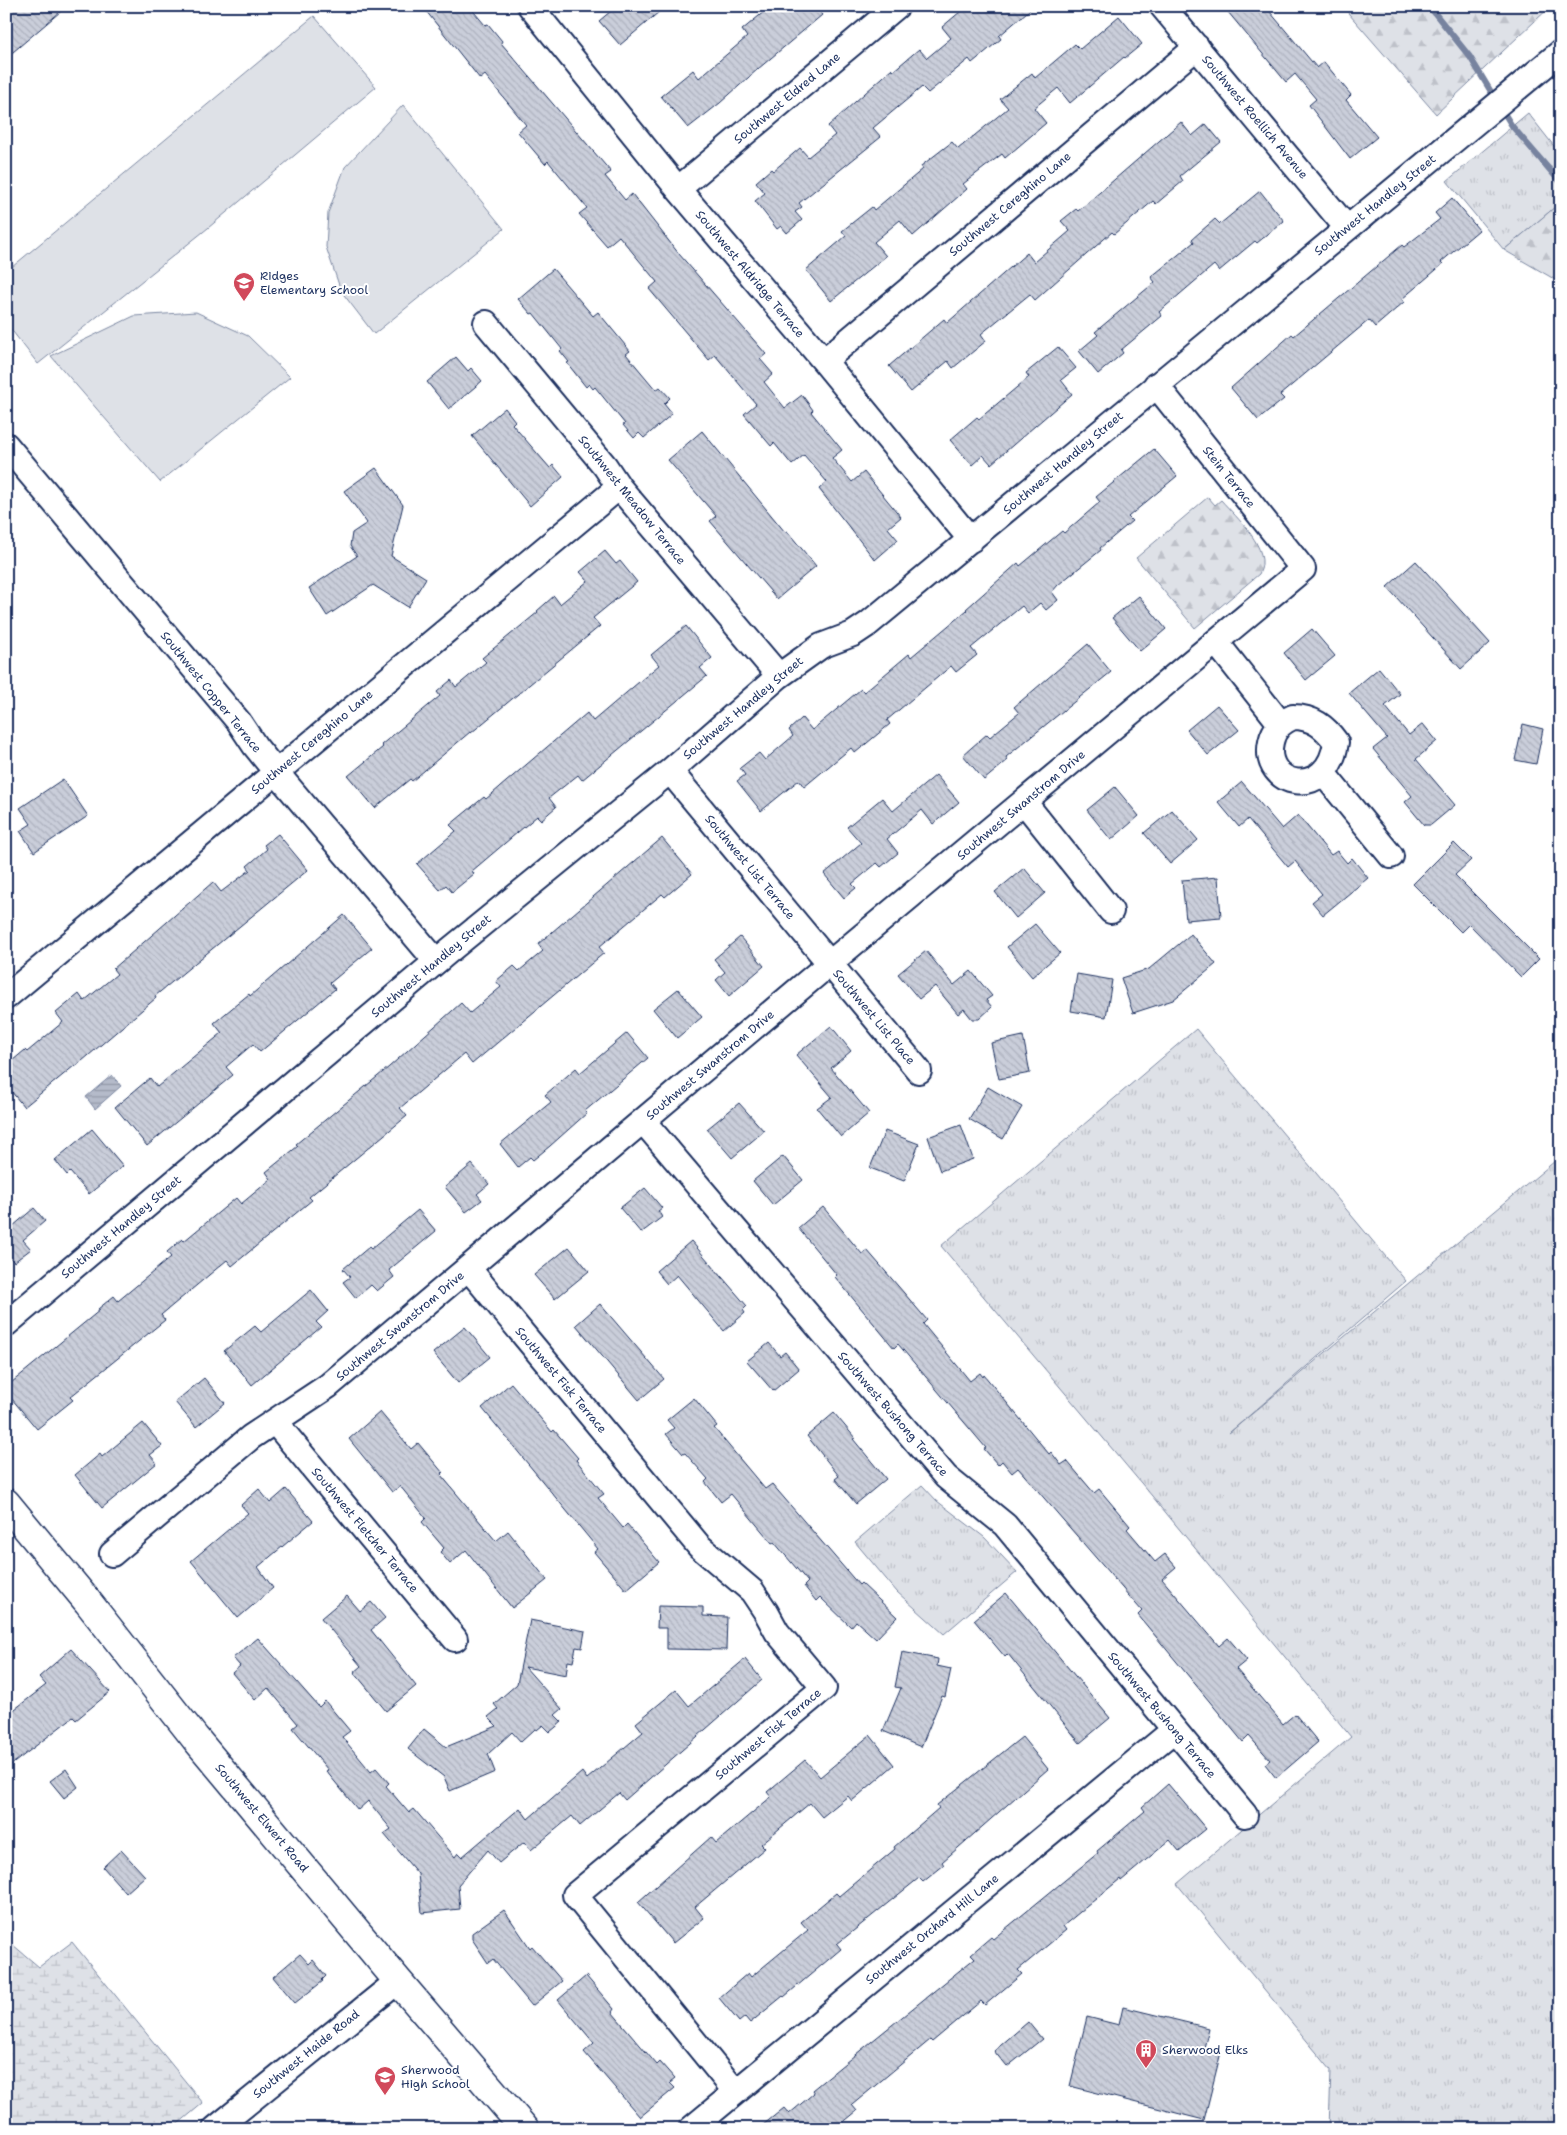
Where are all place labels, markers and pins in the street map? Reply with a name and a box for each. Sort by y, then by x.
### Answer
place label: Ridges Elementary School [260,268,368,298]
school or university icon: Ridges Elementary School [232,271,256,302]
building icon: Sherwood Elks [1134,2038,1158,2069]
place label: Sherwood Elks [1162,2042,1248,2058]
place label: Sherwood High School [401,2062,470,2092]
school or university icon: Sherwood High School [373,2065,397,2096]

